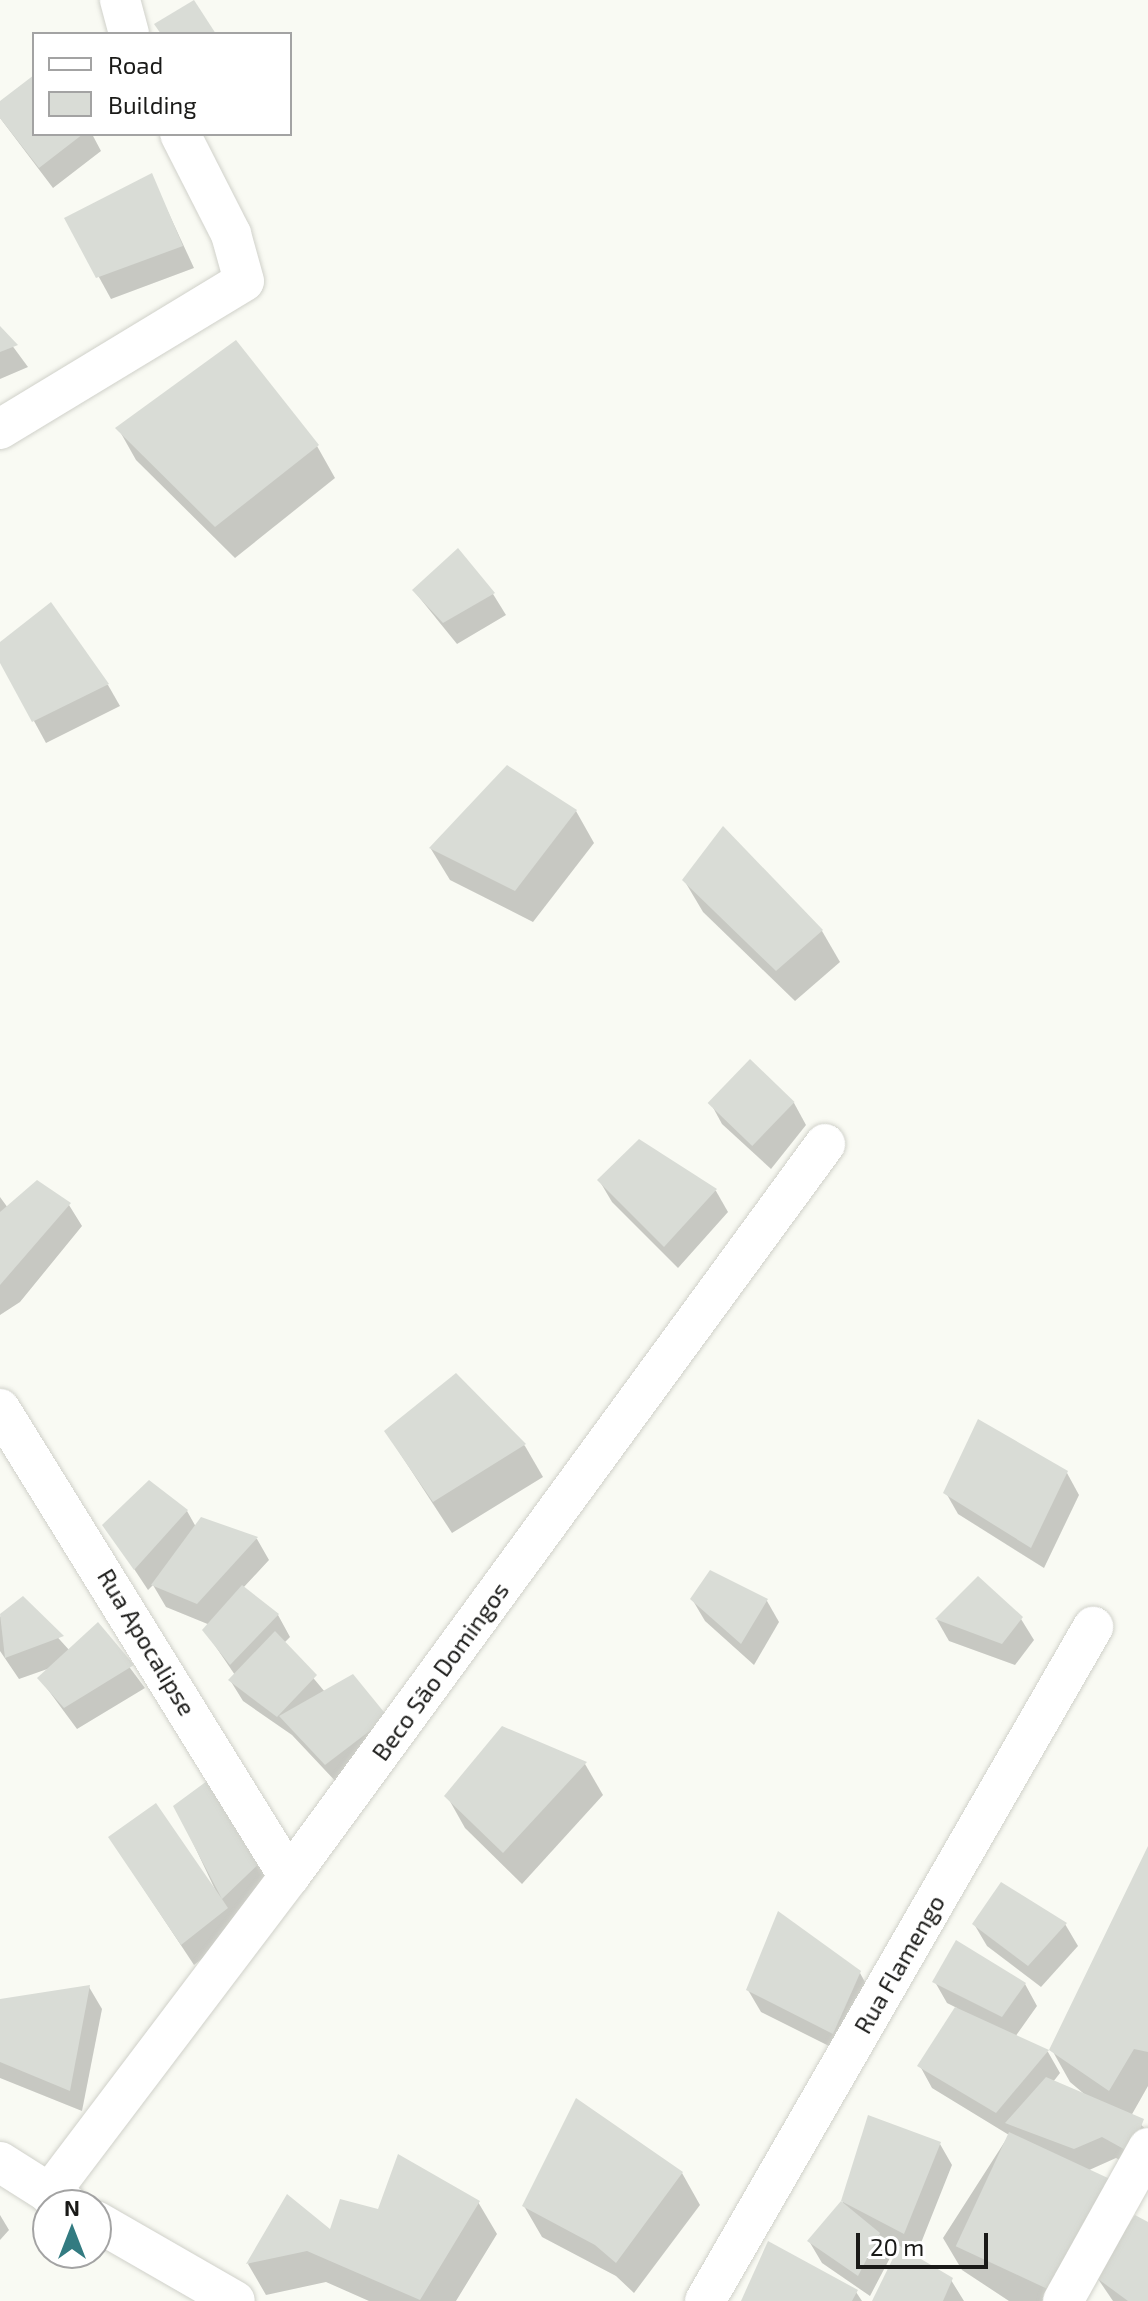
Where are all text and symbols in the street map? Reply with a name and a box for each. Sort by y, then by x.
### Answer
legend [32,32,292,136]
text: Road [108,50,163,79]
text: Building [108,90,197,119]
street label: Rua Apocalipse [92,1563,202,1721]
street label: Beco São Domingos [366,1576,514,1766]
street label: Rua Flamengo [848,1890,950,2038]
north arrow [32,2189,112,2269]
text: N [64,2194,80,2220]
scale bar [860,2217,992,2267]
text: 20 m [870,2232,924,2261]

